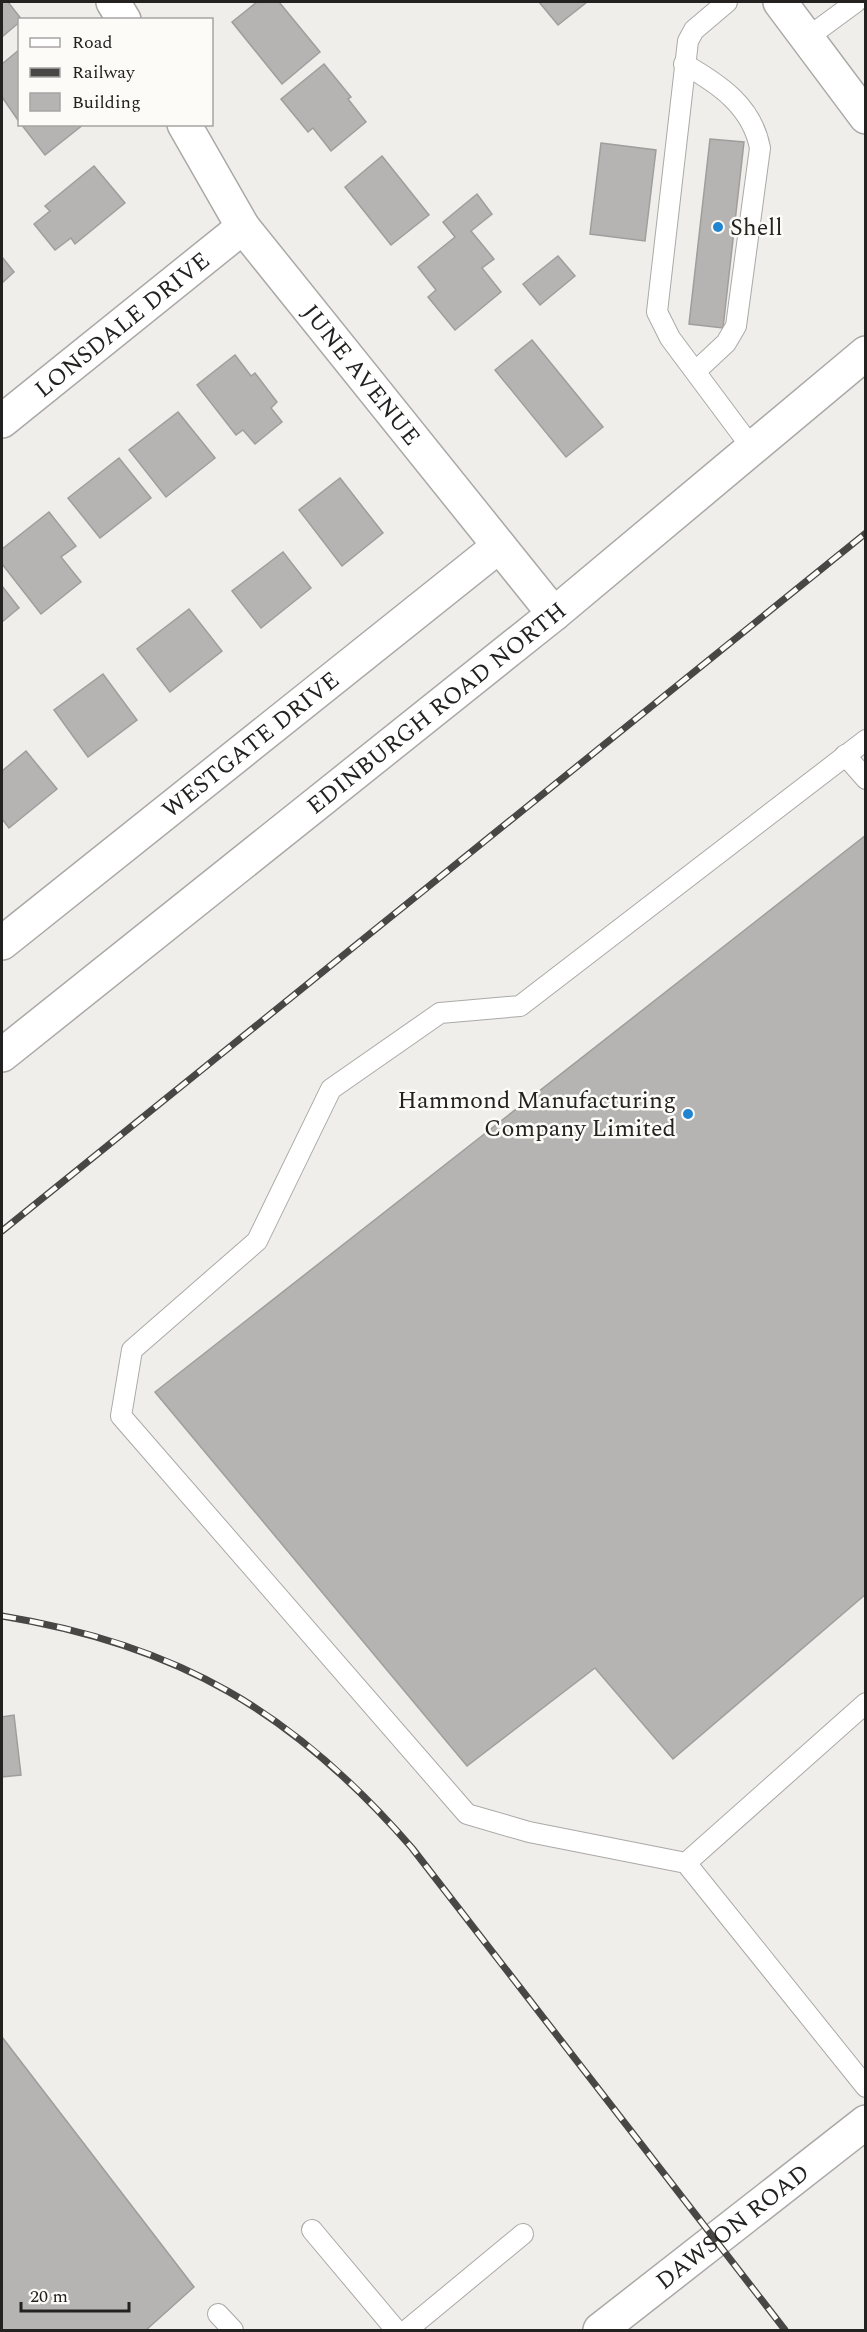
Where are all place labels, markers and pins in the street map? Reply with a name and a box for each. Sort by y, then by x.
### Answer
place label: Shell [730,210,782,246]
marker: Shell [711,220,725,234]
place label: Hammond Manufacturing Company Limited [398,1083,676,1147]
marker: Hammond Manufacturing Company Limited [681,1107,695,1121]

